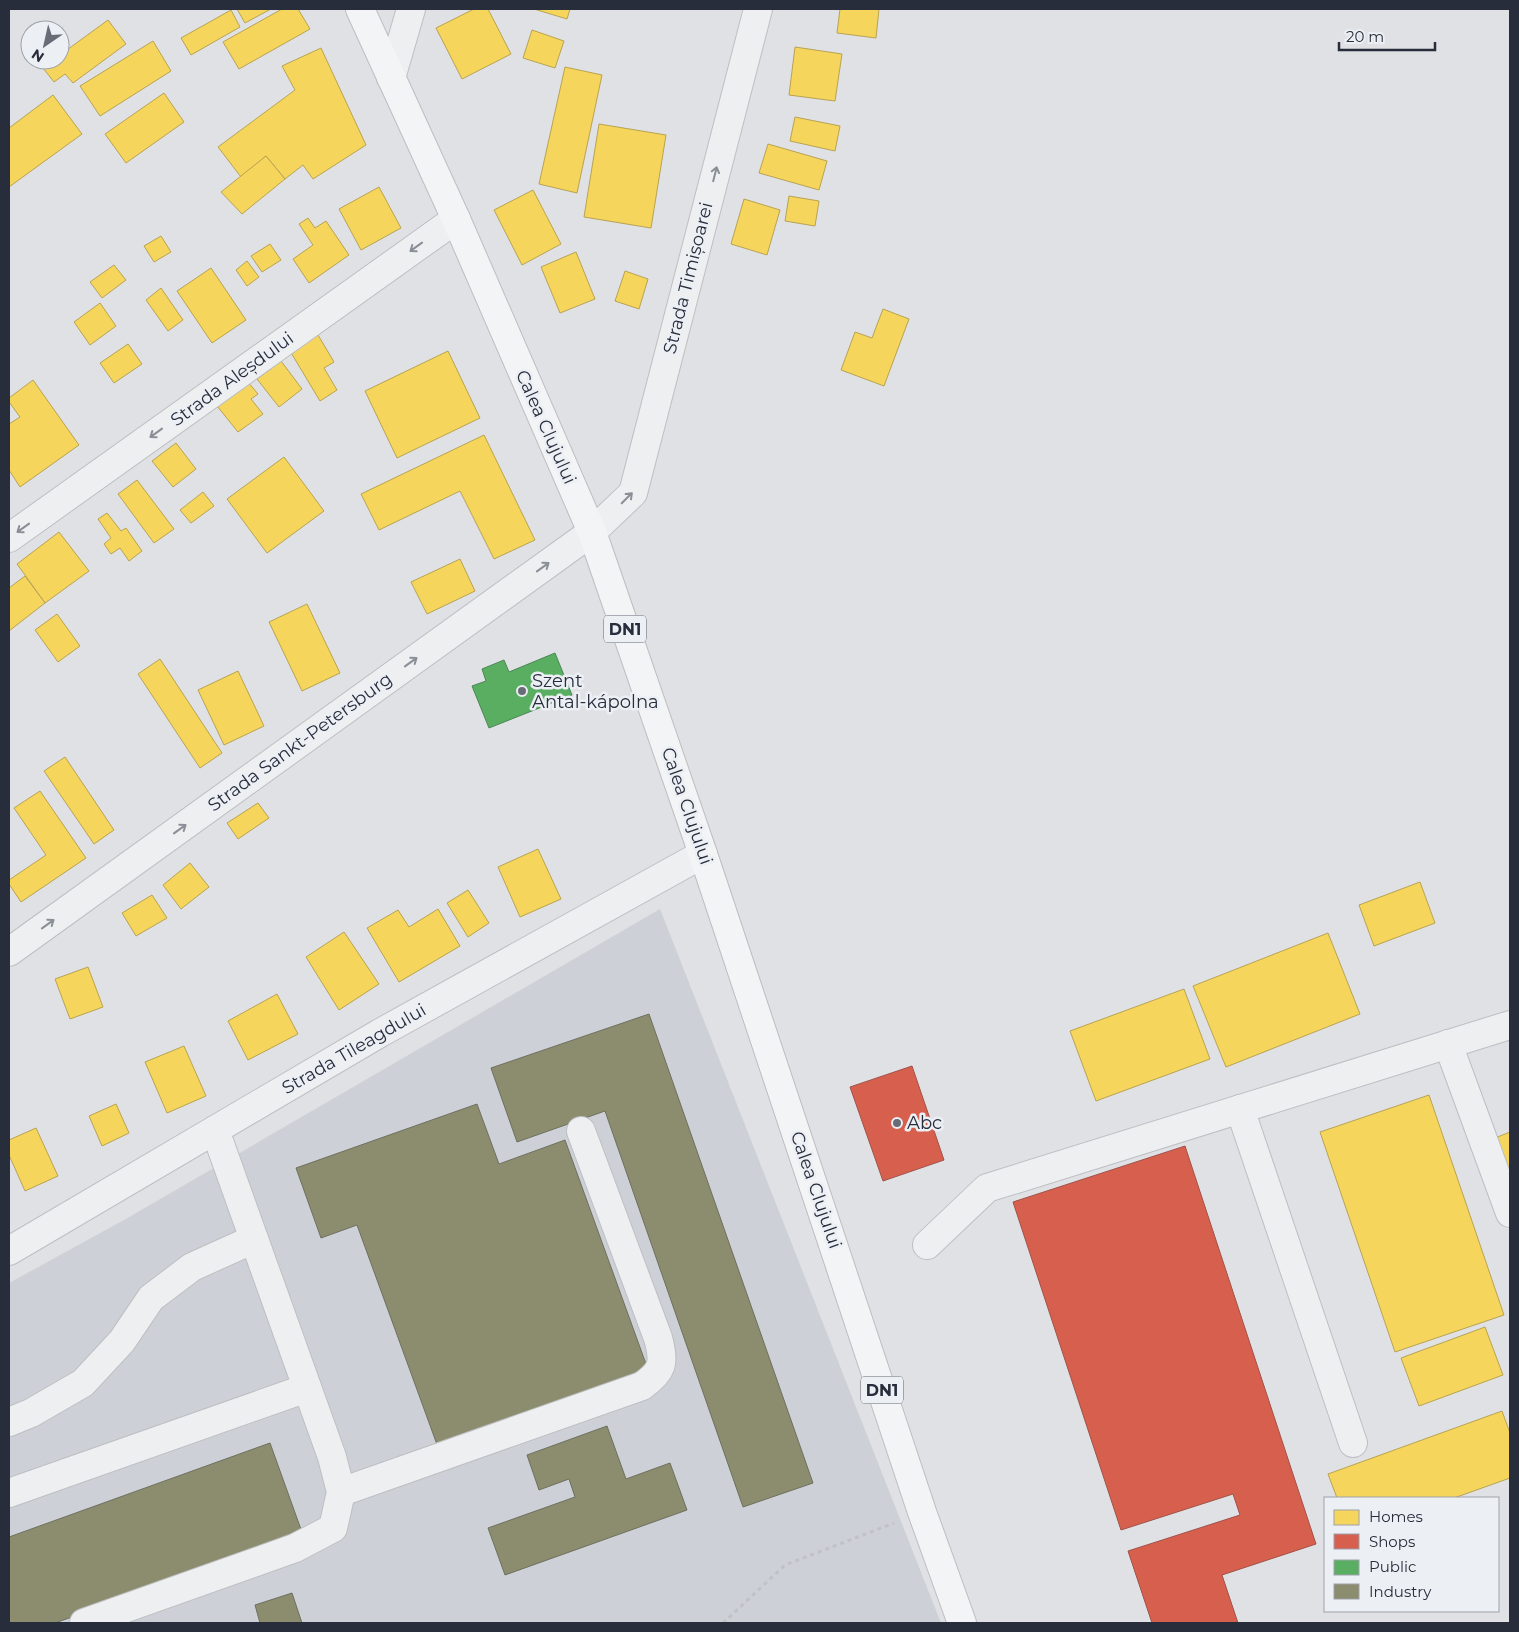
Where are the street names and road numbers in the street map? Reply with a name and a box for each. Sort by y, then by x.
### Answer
street label: Strada Timișoarei [659,200,718,356]
street label: Strada Aleșdului [166,327,298,432]
street label: Calea Clujului [511,367,581,487]
road number: DN1 [604,616,646,642]
street label: Strada Sankt-Petersburg [203,668,397,816]
street label: Calea Clujului [657,744,717,868]
street label: Strada Tileagdului [278,999,430,1099]
street label: Calea Clujului [786,1128,846,1252]
road number: DN1 [861,1376,903,1404]

